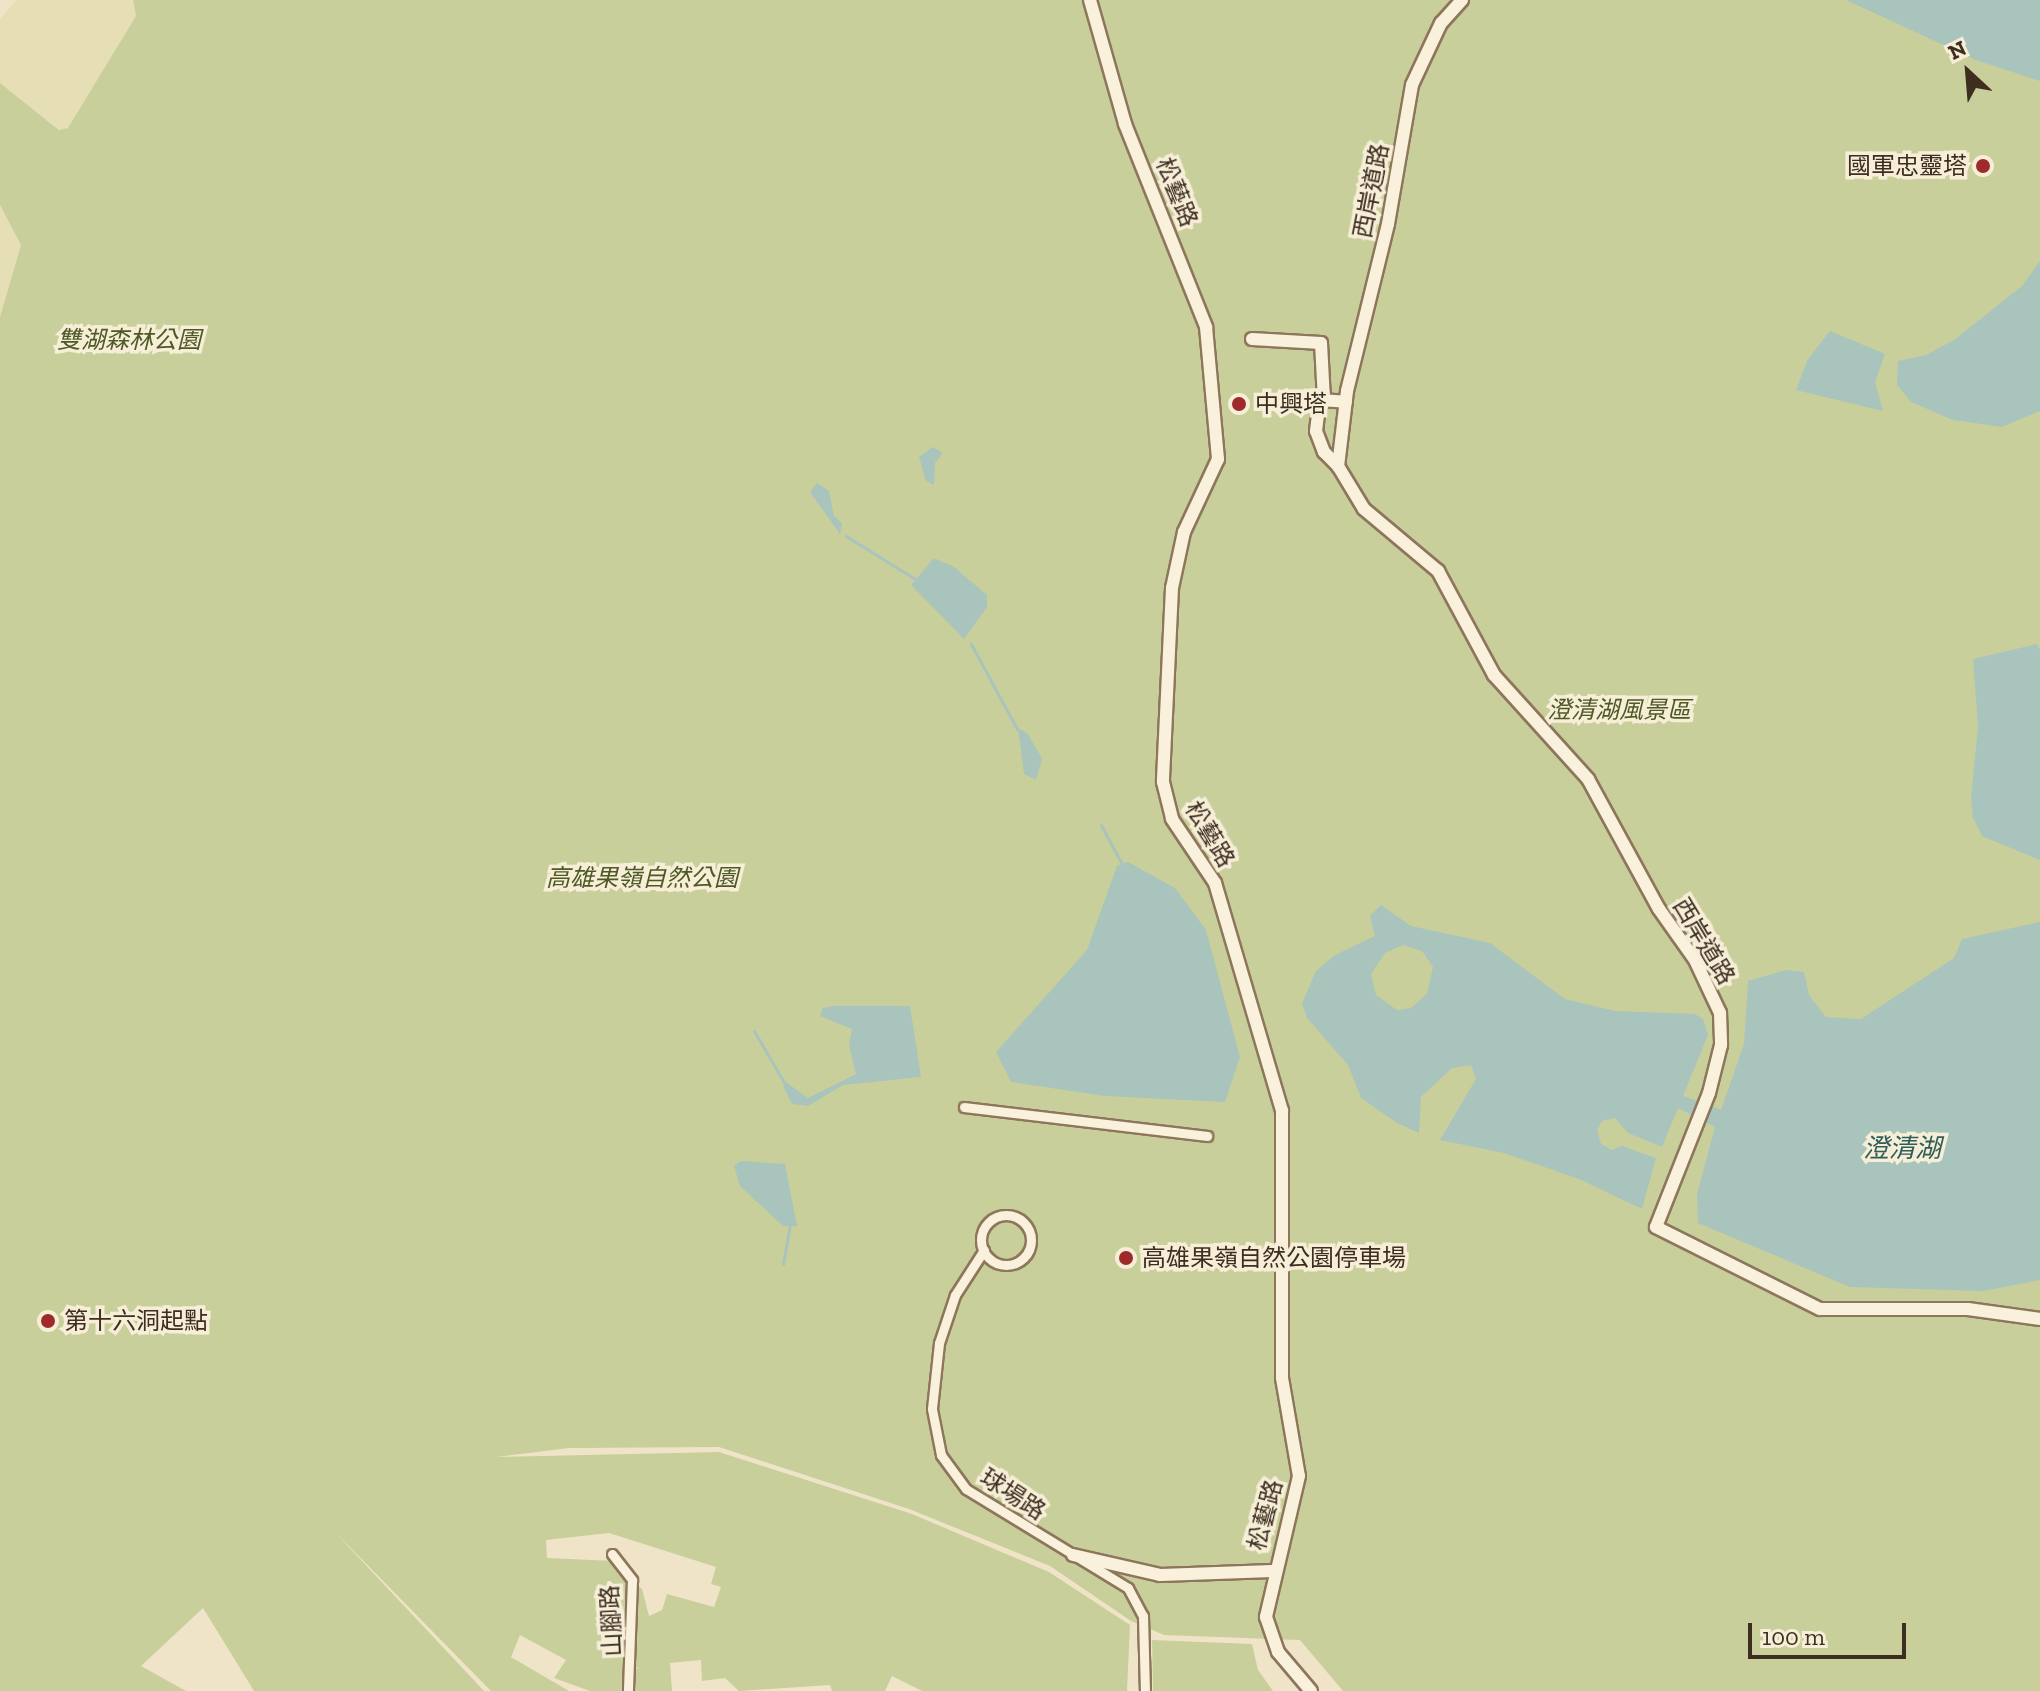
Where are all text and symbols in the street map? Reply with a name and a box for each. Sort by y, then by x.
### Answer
north arrow [1928,32,2008,112]
text: N [1944,34,1971,66]
street label: 西岸道路 [1348,141,1394,241]
place label: 國軍忠靈塔 [1847,152,1967,180]
street label: 松藝路 [1150,153,1204,231]
marker: 國軍忠靈塔 [1974,157,1992,175]
park label: 雙湖森林公園 [57,326,201,354]
place label: 中興塔 [1255,390,1327,418]
marker: 中興塔 [1230,395,1248,413]
park label: 澄清湖風景區 [1547,696,1691,724]
street label: 松藝路 [1179,796,1241,872]
park label: 高雄果嶺自然公園 [546,864,738,892]
street label: 西岸道路 [1667,892,1741,990]
water label: 澄清湖 [1863,1133,1941,1165]
place label: 高雄果嶺自然公園停車場 [1142,1244,1406,1272]
marker: 高雄果嶺自然公園停車場 [1117,1249,1135,1267]
place label: 第十六洞起點 [64,1307,208,1335]
marker: 第十六洞起點 [39,1312,57,1330]
street label: 球場路 [975,1462,1051,1526]
street label: 松藝路 [1242,1476,1288,1554]
street label: 山腳路 [595,1584,627,1658]
scale bar [1752,1607,1910,1657]
text: 100 m [1762,1622,1825,1651]

